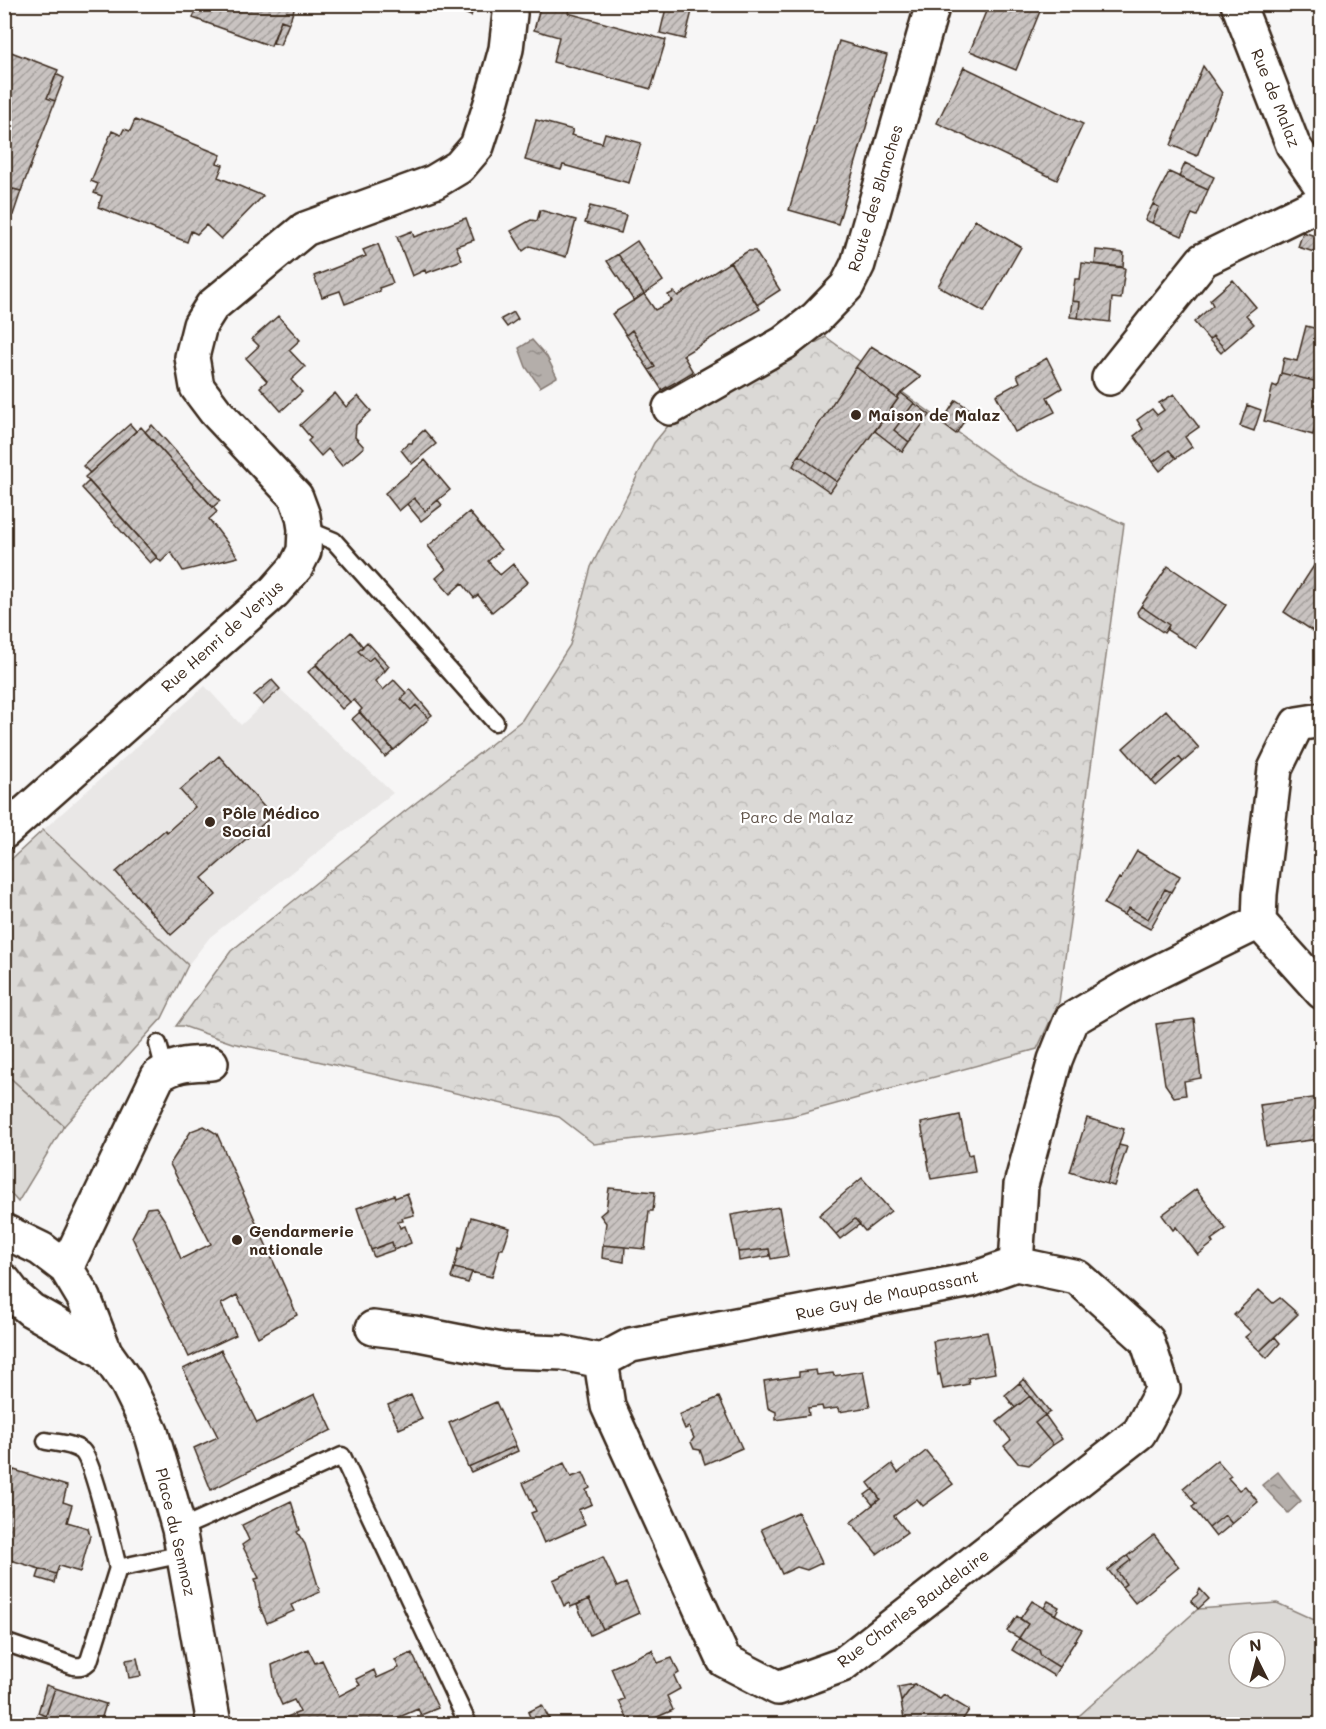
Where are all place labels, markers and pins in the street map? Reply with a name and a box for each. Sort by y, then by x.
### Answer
place label: Maison de Malaz [868,404,1000,425]
marker: Maison de Malaz [849,408,863,422]
place label: Pôle Médico Social [222,802,320,841]
marker: Pôle Médico Social [203,815,217,829]
place label: Gendarmerie nationale [249,1220,354,1259]
marker: Gendarmerie nationale [230,1233,244,1247]

